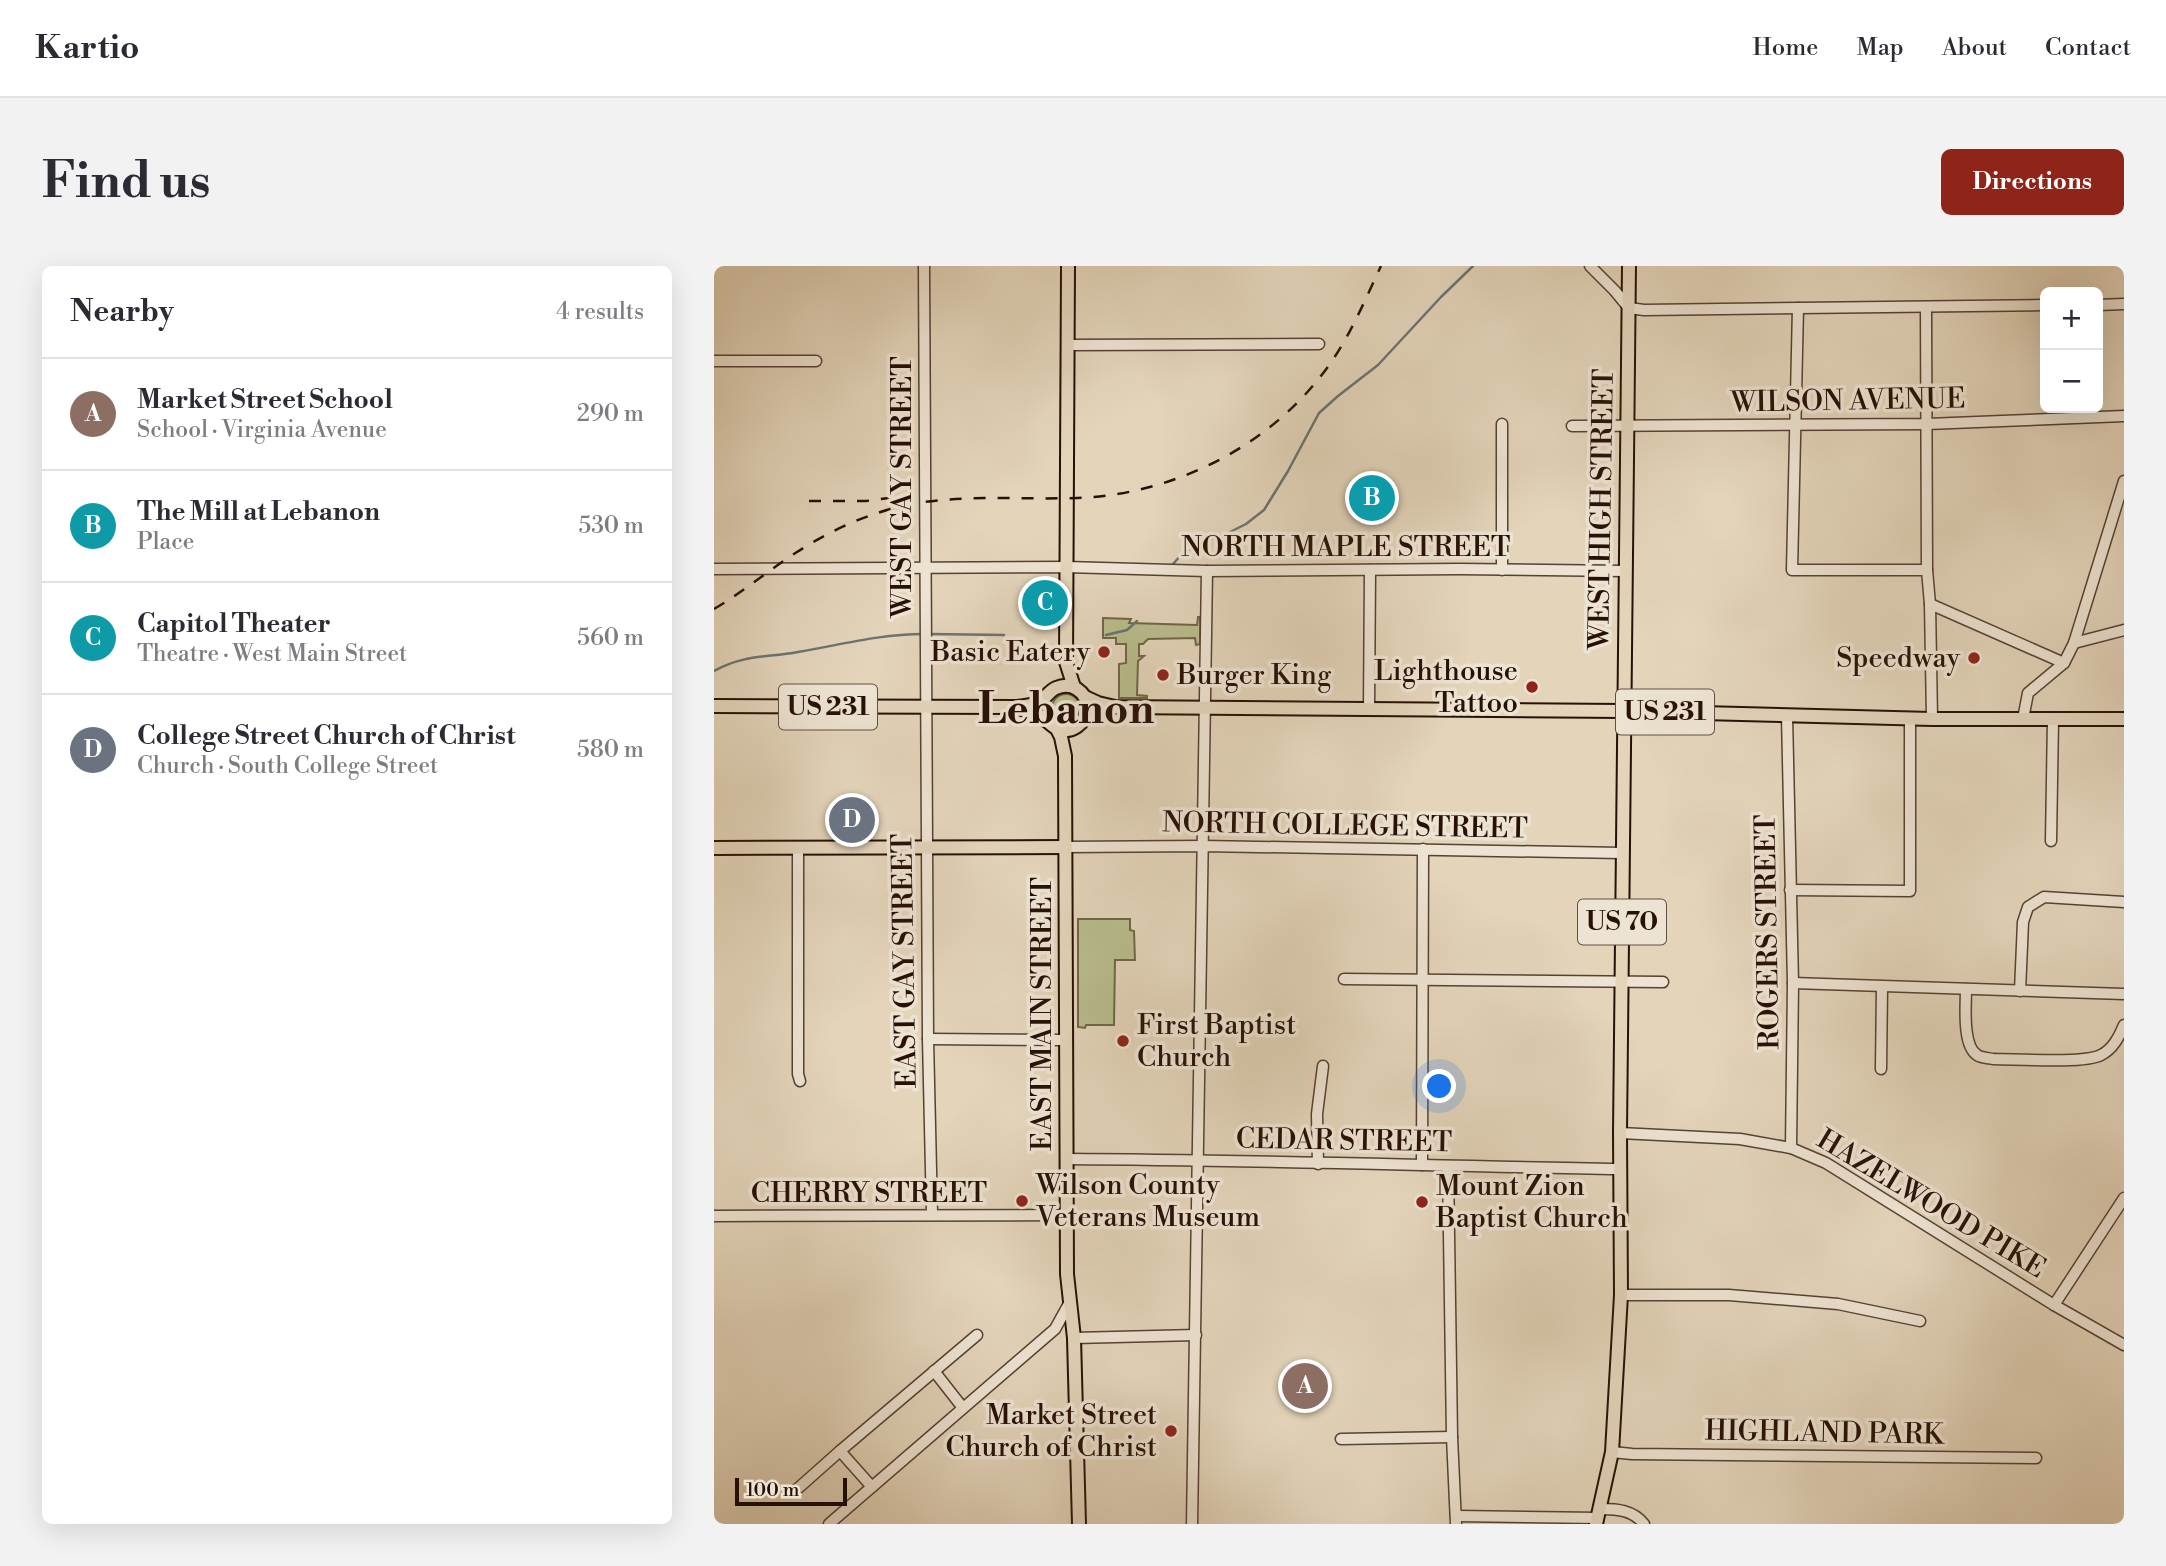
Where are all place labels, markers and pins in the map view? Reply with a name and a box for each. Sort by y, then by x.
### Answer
pin: B [1349,472,1395,524]
pin: C [1022,577,1068,629]
place label: Basic Eatery [930,635,1090,670]
place label: Speedway [1836,641,1960,676]
marker: Basic Eatery [1096,644,1112,660]
marker: Speedway [1966,650,1982,666]
place label: Lighthouse Tattoo [1374,654,1518,721]
place label: Burger King [1176,658,1332,693]
marker: Burger King [1155,667,1171,683]
marker: Lighthouse Tattoo [1524,679,1540,695]
pin: D [829,794,875,846]
place label: First Baptist Church [1137,1008,1296,1075]
marker: First Baptist Church [1115,1033,1131,1049]
place label: Wilson County Veterans Museum [1035,1168,1260,1235]
place label: Mount Zion Baptist Church [1435,1169,1628,1236]
marker: Wilson County Veterans Museum [1014,1193,1030,1209]
marker: Mount Zion Baptist Church [1414,1194,1430,1210]
pin: A [1282,1360,1328,1412]
place label: Market Street Church of Christ [946,1398,1157,1465]
marker: Market Street Church of Christ [1163,1423,1179,1439]

